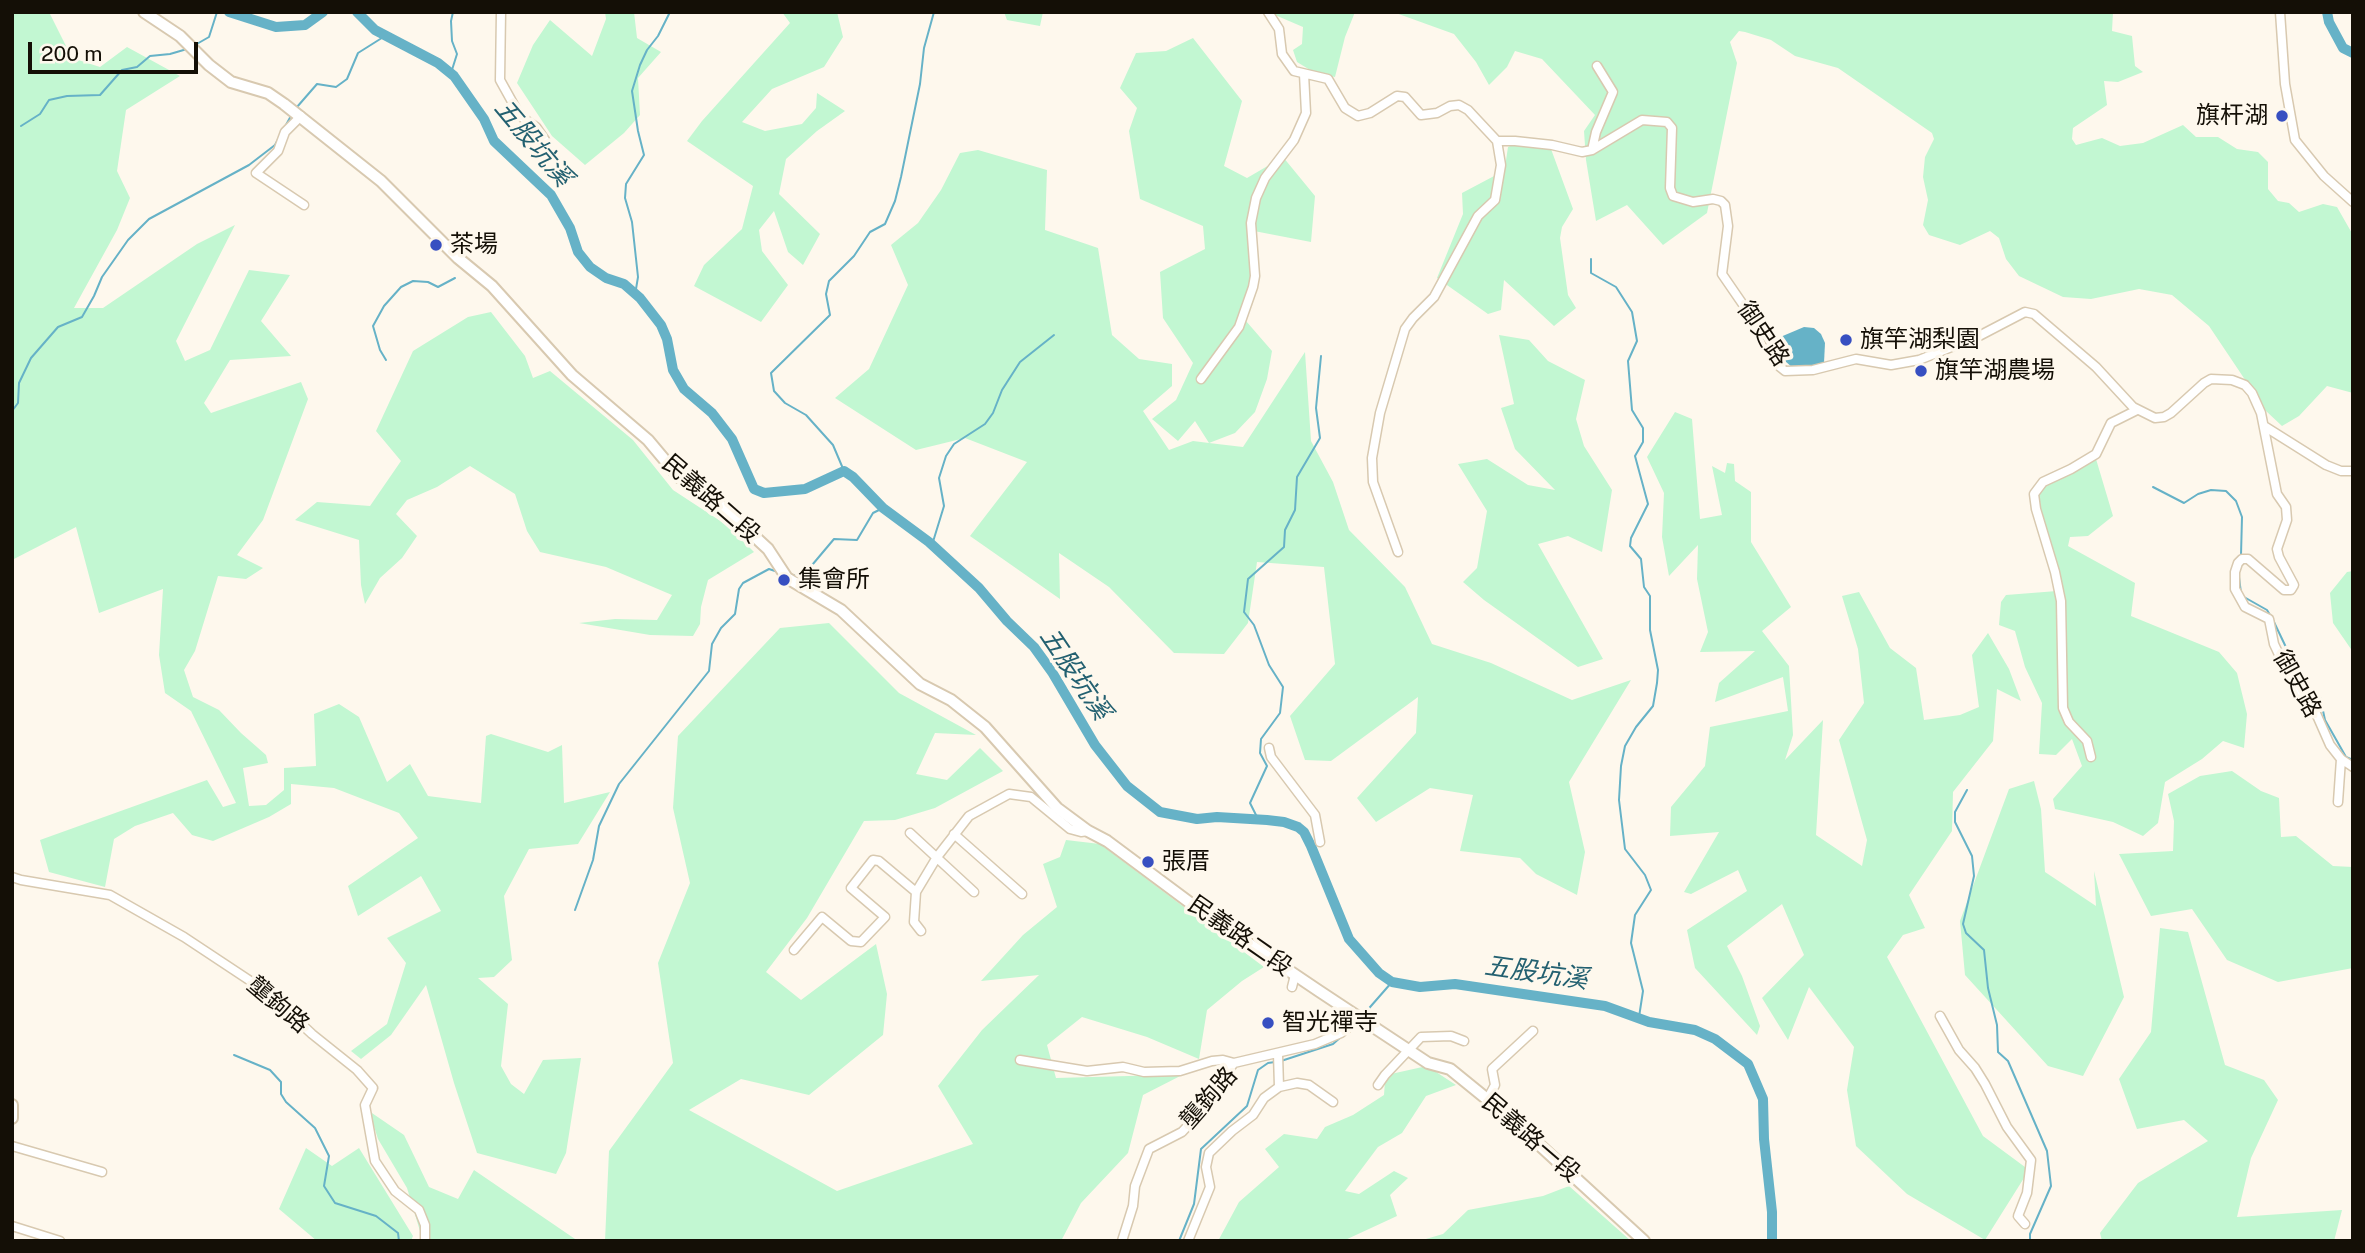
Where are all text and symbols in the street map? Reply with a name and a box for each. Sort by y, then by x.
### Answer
scale bar [32,28,201,72]
text: 200 m [41,41,102,66]
water label: 五股坑溪 [488,93,578,193]
place label: 旗杆湖 [2196,102,2268,130]
marker: 旗杆湖 [2274,108,2290,124]
place label: 茶場 [450,231,498,259]
marker: 茶場 [428,237,444,253]
street label: 御史路 [1731,296,1795,372]
place label: 旗竿湖梨園 [1860,326,1980,354]
marker: 旗竿湖梨園 [1838,332,1854,348]
place label: 旗竿湖農場 [1935,357,2055,385]
marker: 旗竿湖農場 [1913,363,1929,379]
street label: 民義路二段 [656,449,766,549]
place label: 集會所 [798,566,870,594]
marker: 集會所 [776,572,792,588]
water label: 五股坑溪 [1033,622,1117,726]
street label: 御史路 [2267,646,2327,722]
place label: 張厝 [1162,848,1210,876]
marker: 張厝 [1140,854,1156,870]
street label: 民義路二段 [1183,890,1297,982]
water label: 五股坑溪 [1482,950,1590,996]
street label: 壟鉤路 [241,971,315,1039]
place label: 智光禪寺 [1282,1009,1378,1037]
marker: 智光禪寺 [1260,1015,1276,1031]
street label: 壟鉤路 [1175,1061,1243,1135]
street label: 民義路一段 [1476,1088,1586,1188]

